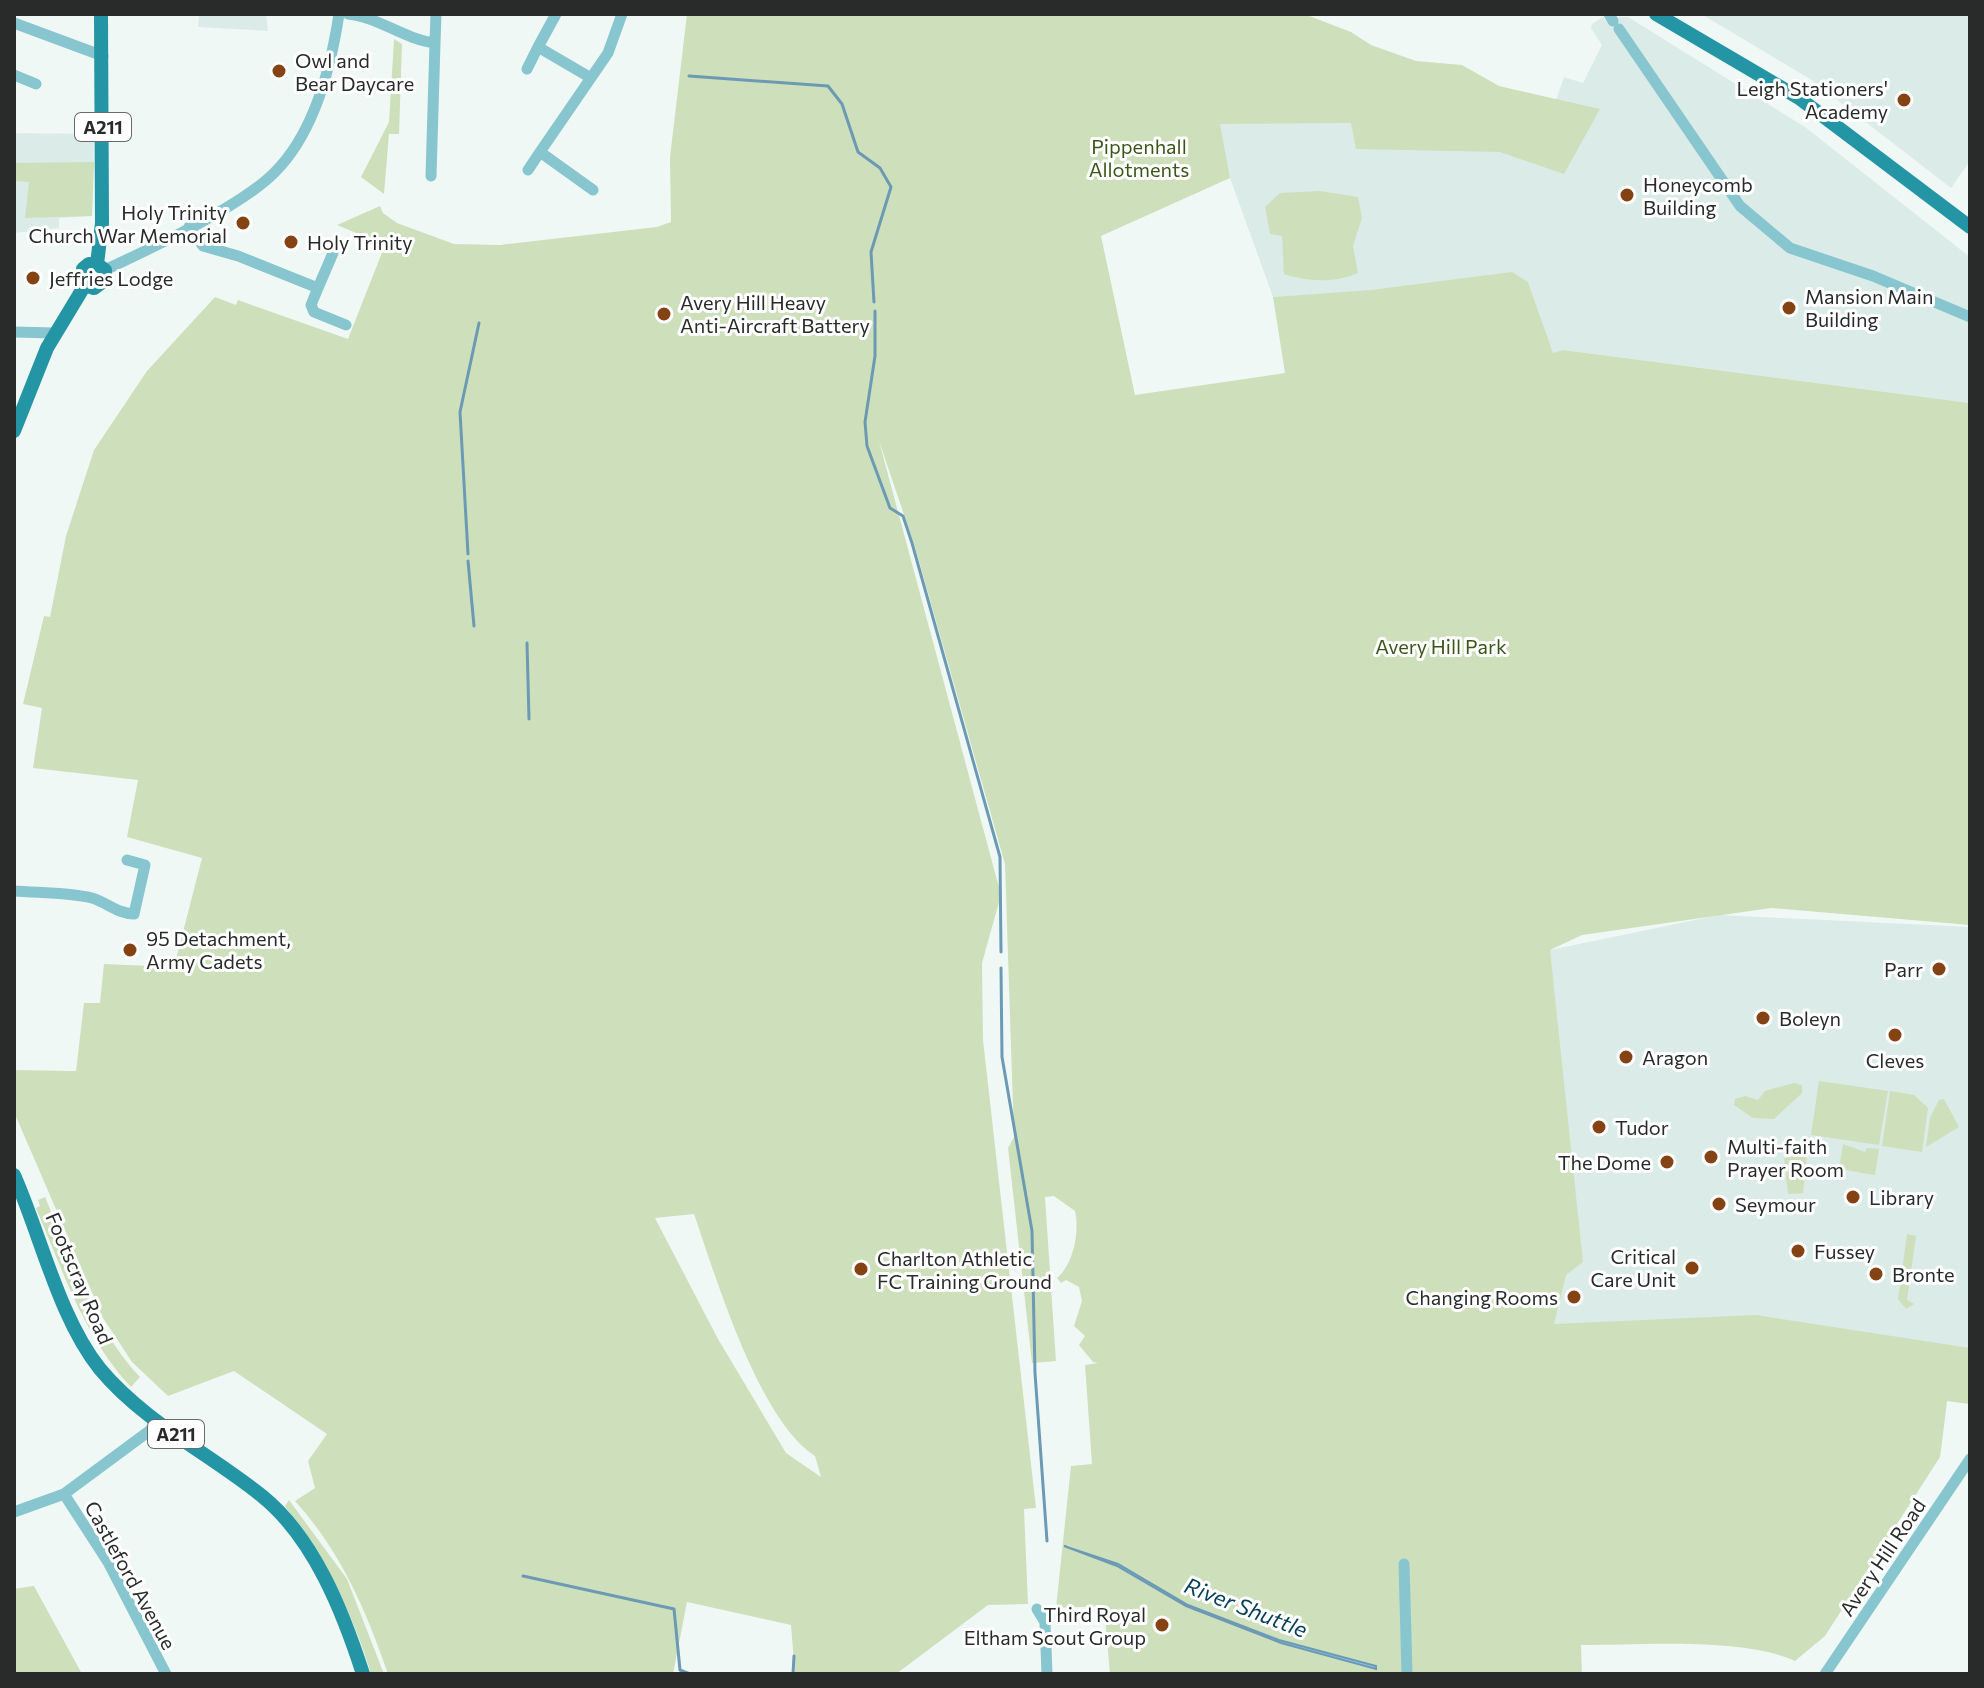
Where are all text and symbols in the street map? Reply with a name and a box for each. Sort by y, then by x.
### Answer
place label: Owl and Bear Daycare [295,48,414,95]
marker: Owl and Bear Daycare [270,62,288,80]
place label: Leigh Stationers' Academy [1736,76,1888,123]
marker: Leigh Stationers' Academy [1895,91,1913,109]
road number: A211 [75,113,131,141]
park label: Pippenhall Allotments [1089,134,1189,181]
place label: Honeycomb Building [1643,172,1753,219]
marker: Honeycomb Building [1618,186,1636,204]
place label: Holy Trinity Church War Memorial [29,200,227,247]
marker: Holy Trinity Church War Memorial [234,214,252,232]
place label: Holy Trinity [307,230,413,254]
marker: Holy Trinity [282,233,300,251]
place label: Jeffries Lodge [49,266,173,290]
marker: Jeffries Lodge [24,269,42,287]
place label: Mansion Main Building [1805,284,1933,331]
place label: Avery Hill Heavy Anti-Aircraft Battery [680,290,870,337]
marker: Mansion Main Building [1780,299,1798,317]
marker: Avery Hill Heavy Anti-Aircraft Battery [655,305,673,323]
park label: Avery Hill Park [1375,634,1507,658]
place label: 95 Detachment, Army Cadets [146,926,291,973]
marker: 95 Detachment, Army Cadets [121,941,139,959]
place label: Parr [1884,957,1923,981]
marker: Parr [1930,960,1948,978]
place label: Boleyn [1779,1006,1841,1030]
marker: Boleyn [1754,1009,1772,1027]
marker: Cleves [1886,1026,1904,1044]
place label: Aragon [1642,1045,1708,1069]
marker: Aragon [1617,1048,1635,1066]
place label: Cleves [1866,1048,1924,1072]
place label: Tudor [1615,1115,1669,1139]
marker: Tudor [1590,1118,1608,1136]
place label: Multi-faith Prayer Room [1727,1134,1844,1181]
marker: Multi-faith Prayer Room [1702,1148,1720,1166]
place label: The Dome [1558,1150,1651,1174]
marker: The Dome [1658,1153,1676,1171]
place label: Library [1869,1185,1934,1209]
marker: Library [1844,1188,1862,1206]
place label: Seymour [1735,1192,1816,1216]
marker: Seymour [1710,1195,1728,1213]
street label: Footscray Road [41,1208,119,1348]
place label: Fussey [1814,1239,1875,1263]
marker: Fussey [1789,1242,1807,1260]
place label: Critical Care Unit [1590,1244,1676,1291]
place label: Charlton Athletic FC Training Ground [877,1246,1052,1293]
marker: Critical Care Unit [1683,1259,1701,1277]
marker: Charlton Athletic FC Training Ground [852,1260,870,1278]
place label: Bronte [1892,1262,1955,1286]
marker: Bronte [1867,1265,1885,1283]
place label: Changing Rooms [1406,1285,1558,1309]
marker: Changing Rooms [1565,1288,1583,1306]
road number: A211 [148,1420,204,1448]
street label: Avery Hill Road [1834,1494,1930,1620]
street label: Castleford Avenue [80,1497,182,1653]
water label: River Shuttle [1181,1571,1311,1643]
place label: Third Royal Eltham Scout Group [964,1602,1146,1649]
marker: Third Royal Eltham Scout Group [1153,1616,1171,1634]

